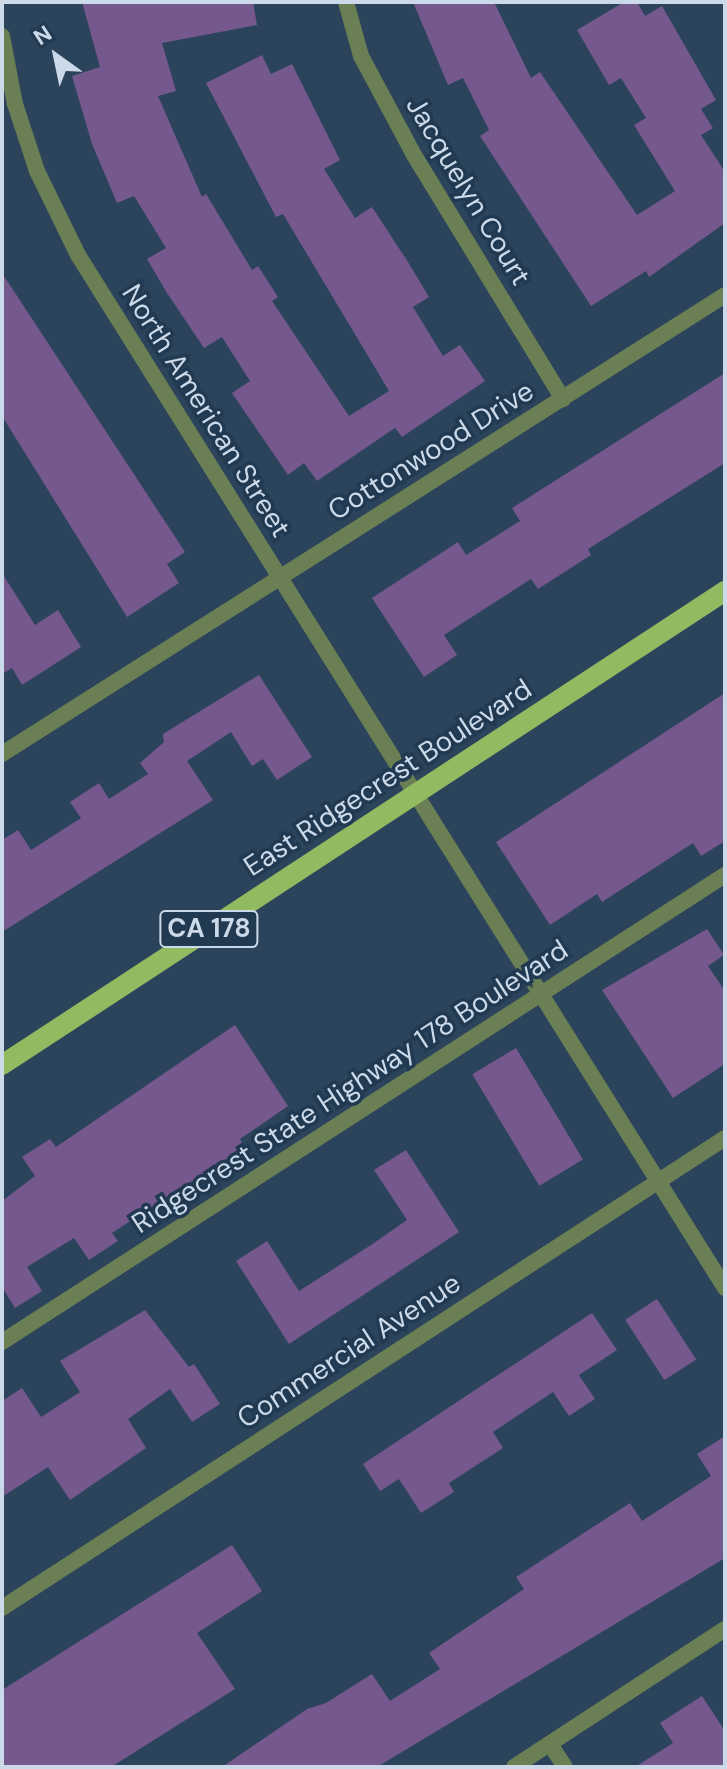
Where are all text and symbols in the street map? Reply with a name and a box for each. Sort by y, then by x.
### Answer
north arrow [16,16,96,96]
text: N [28,19,57,52]
street label: Jacquelyn Court [398,91,538,291]
street label: North American Street [115,279,297,543]
street label: Cottonwood Drive [322,374,540,528]
street label: East Ridgecrest Boulevard [238,672,538,884]
road number: CA 178 [159,907,259,951]
street label: Ridgecrest State Highway 178 Boulevard [126,933,574,1241]
street label: Commercial Avenue [231,1266,467,1436]

